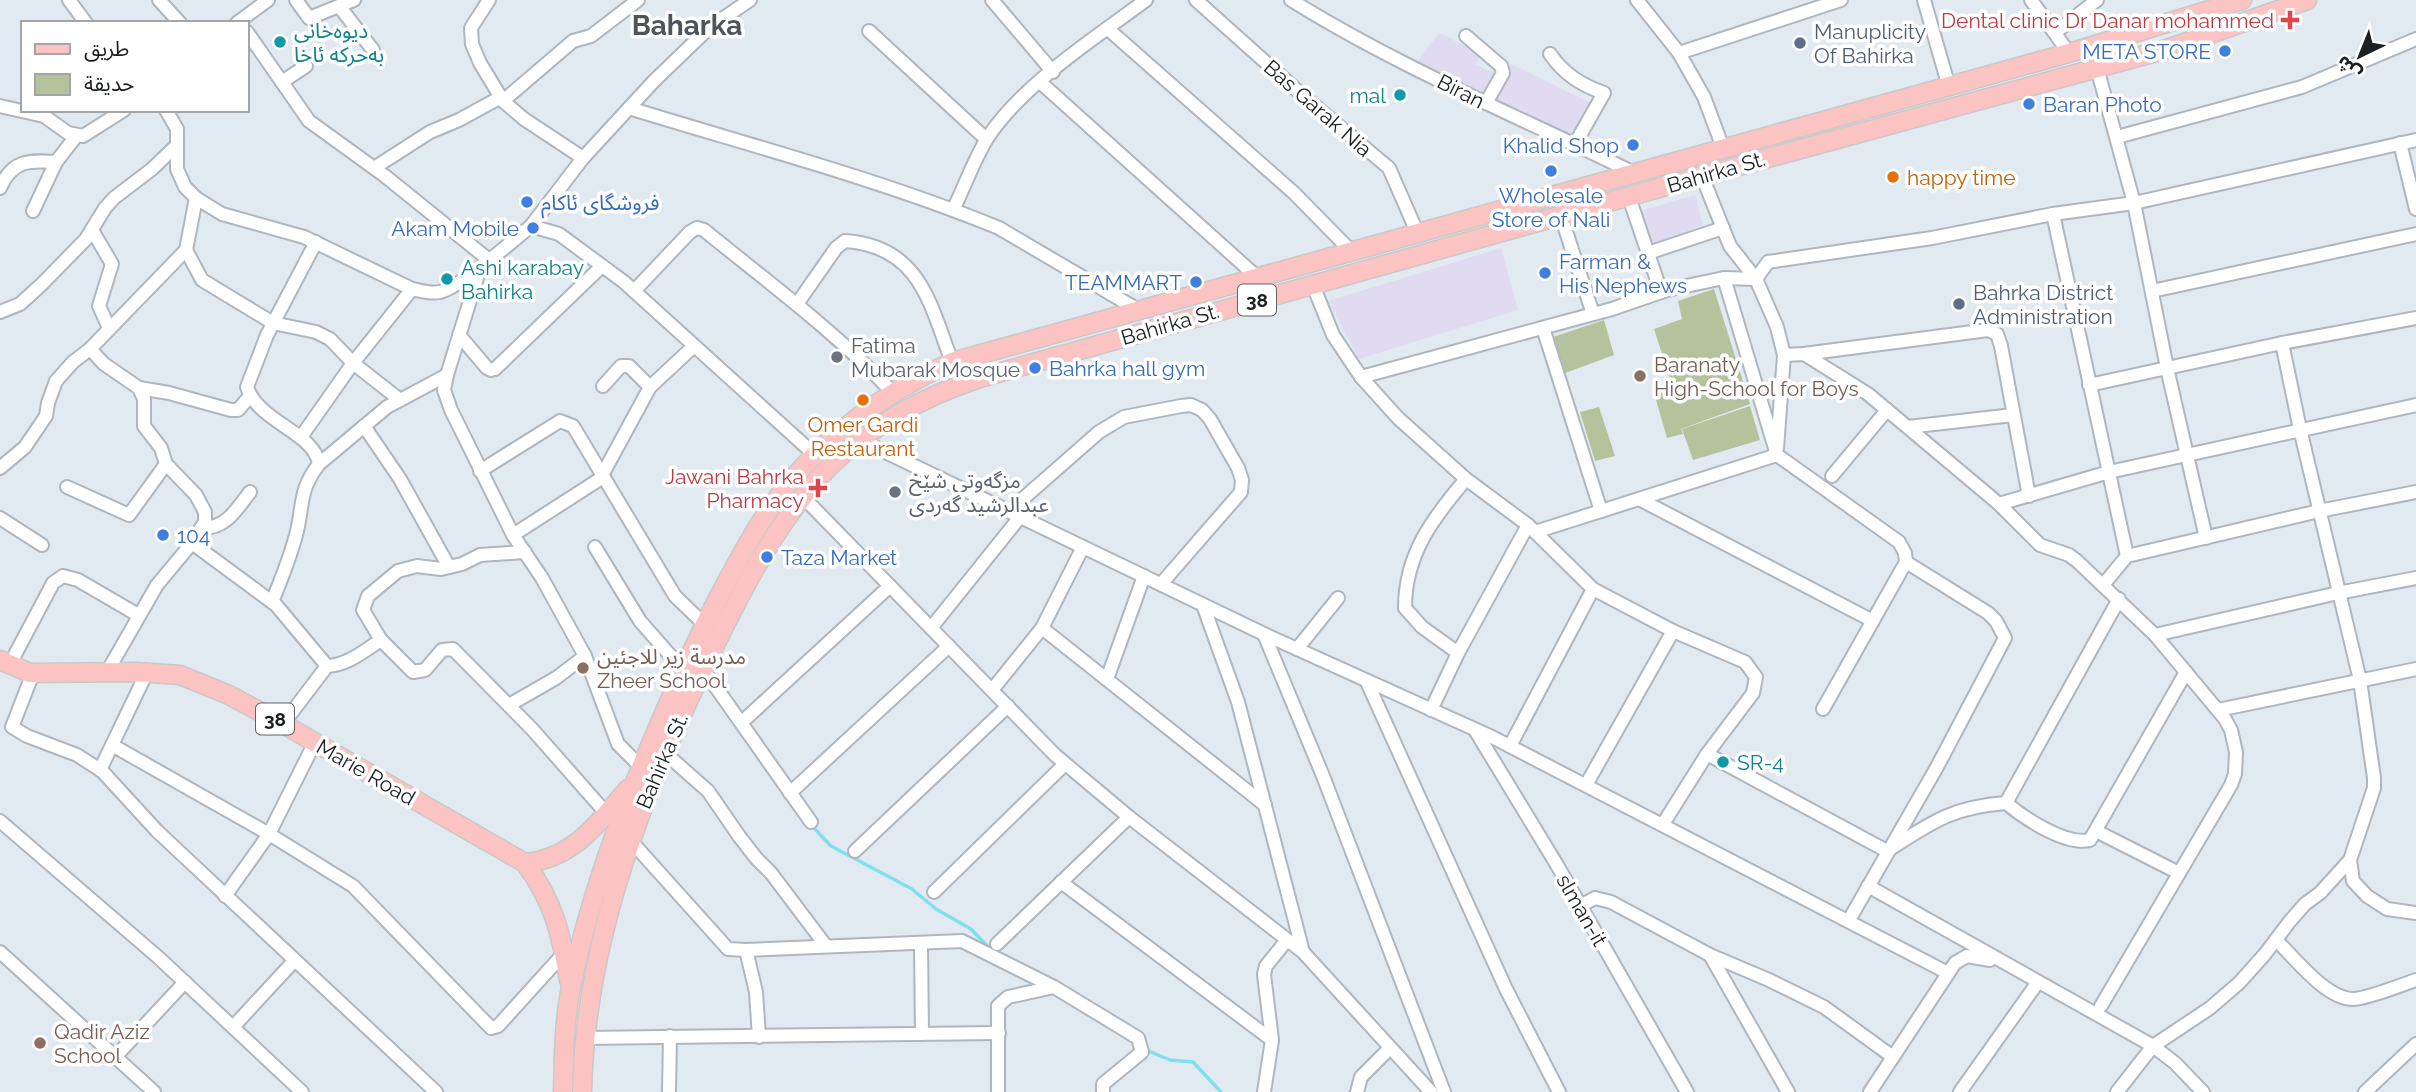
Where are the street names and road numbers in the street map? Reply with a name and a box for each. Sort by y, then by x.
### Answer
street label: Bas Garak Nia [1259,54,1377,162]
street label: Biran [1433,69,1489,113]
street label: Bahirka St. [1664,146,1768,198]
road number: 38 [1238,284,1276,316]
street label: Bahirka St. [1118,298,1222,350]
road number: 38 [256,704,294,734]
street label: Bahirka St. [631,710,693,812]
street label: Marie Road [312,734,420,810]
street label: slman-it [1551,869,1613,951]

